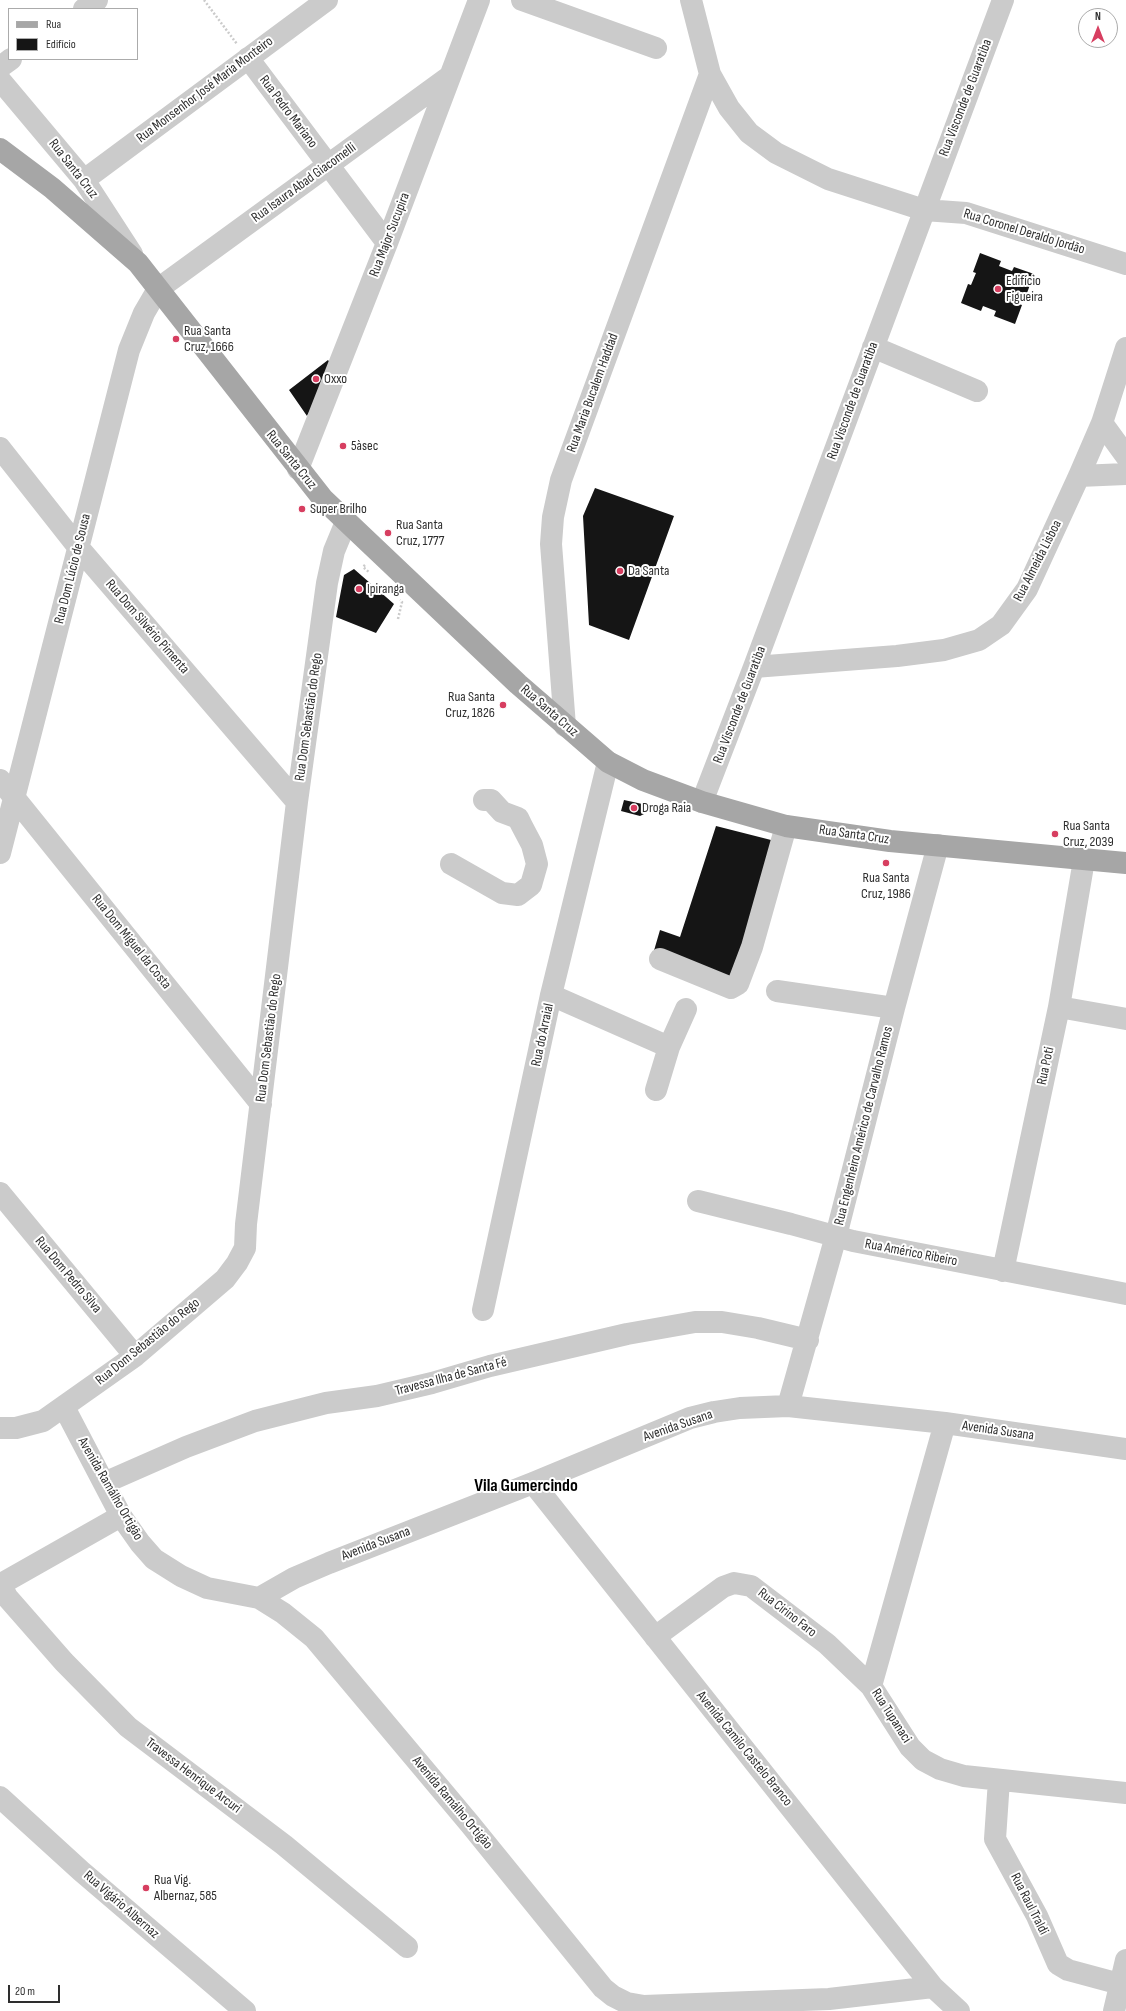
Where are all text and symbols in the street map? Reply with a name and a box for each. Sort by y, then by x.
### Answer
legend [8,8,138,60]
north arrow [1078,8,1118,48]
text: N [1095,10,1101,23]
text: Rua [46,17,61,32]
street label: Rua Monsenhor José Maria Monteiro [133,33,277,147]
text: Edifício [46,37,76,52]
street label: Rua Visconde de Guaratiba [936,37,996,159]
street label: Rua Pedro Mariano [255,72,321,152]
street label: Rua Santa Cruz [45,136,101,202]
street label: Rua Isaura Abad Giacomelli [249,139,359,227]
street label: Rua Major Sucupira [366,190,414,280]
street label: Rua Coronel Deraldo Jordão [961,206,1087,258]
place label: Edifício Figueira [1006,273,1043,306]
marker: Edifício Figueira [993,284,1003,294]
place label: Rua Santa Cruz, 1666 [184,323,234,356]
street label: Rua Maria Bucalem Haddad [564,331,622,455]
marker: Rua Santa Cruz, 1666 [171,334,181,344]
street label: Rua Visconde de Guaratiba [824,340,882,462]
place label: Oxxo [324,371,347,387]
marker: Oxxo [311,374,321,384]
street label: Rua Santa Cruz [262,427,320,493]
place label: 5àsec [351,438,378,454]
marker: 5àsec [338,441,348,451]
place label: Super Brilho [310,501,367,517]
marker: Super Brilho [297,504,307,514]
street label: Rua Dom Lúcio de Sousa [51,512,95,626]
place label: Rua Santa Cruz, 1777 [396,517,444,550]
street label: Rua Almeida Lisboa [1010,517,1066,605]
marker: Rua Santa Cruz, 1777 [383,528,393,538]
place label: Da Santa [628,563,669,579]
marker: Da Santa [615,566,625,576]
street label: Rua Dom Silvério Pimenta [101,576,193,678]
place label: Ipiranga [367,581,404,597]
marker: Ipiranga [354,584,364,594]
street label: Rua Visconde de Guaratiba [710,644,770,766]
street label: Rua Dom Sebastião do Rego [292,652,326,782]
street label: Rua Santa Cruz [517,681,581,741]
place label: Rua Santa Cruz, 1826 [445,689,495,722]
marker: Rua Santa Cruz, 1826 [498,700,508,710]
place label: Droga Raia [642,800,691,816]
marker: Droga Raia [629,803,639,813]
place label: Rua Santa Cruz, 2039 [1063,818,1114,850]
street label: Rua Santa Cruz [818,822,890,848]
marker: Rua Santa Cruz, 2039 [1050,829,1060,839]
marker: Rua Santa Cruz, 1986 [881,858,891,868]
place label: Rua Santa Cruz, 1986 [861,870,911,902]
street label: Rua Dom Miguel da Costa [88,891,174,993]
street label: Rua Dom Sebastião do Rego [253,973,285,1103]
street label: Rua do Arraial [528,1002,558,1068]
street label: Rua Engenheiro Américo de Carvalho Ramos [831,1025,897,1227]
street label: Rua Poti [1034,1045,1058,1087]
street label: Rua Dom Pedro Silva [31,1233,105,1317]
street label: Rua Américo Ribeiro [863,1236,959,1270]
street label: Rua Dom Sebastião do Rego [93,1295,203,1389]
street label: Travessa Ilha de Santa Fé [393,1354,509,1400]
street label: Avenida Susana [641,1406,715,1446]
street label: Avenida Susana [961,1418,1035,1444]
street label: Avenida Ramálho Ortigão [74,1435,146,1543]
district label: Vila Gumercindo [474,1475,578,1497]
street label: Avenida Susana [339,1523,413,1565]
street label: Rua Cirino Faro [754,1585,820,1641]
street label: Rua Tupanaci [867,1686,915,1746]
street label: Avenida Camilo Castelo Branco [692,1688,796,1810]
street label: Travessa Henrique Arcuri [142,1735,244,1817]
street label: Avenida Ramálho Ortigão [408,1753,496,1853]
street label: Rua Vigário Albernaz [80,1868,162,1942]
street label: Rua Raul Traldi [1006,1870,1052,1938]
place label: Rua Vig. Albernaz, 585 [154,1872,217,1904]
marker: Rua Vig. Albernaz, 585 [141,1883,151,1893]
scale bar [10,1977,62,2003]
text: 20 m [15,1984,35,1999]

